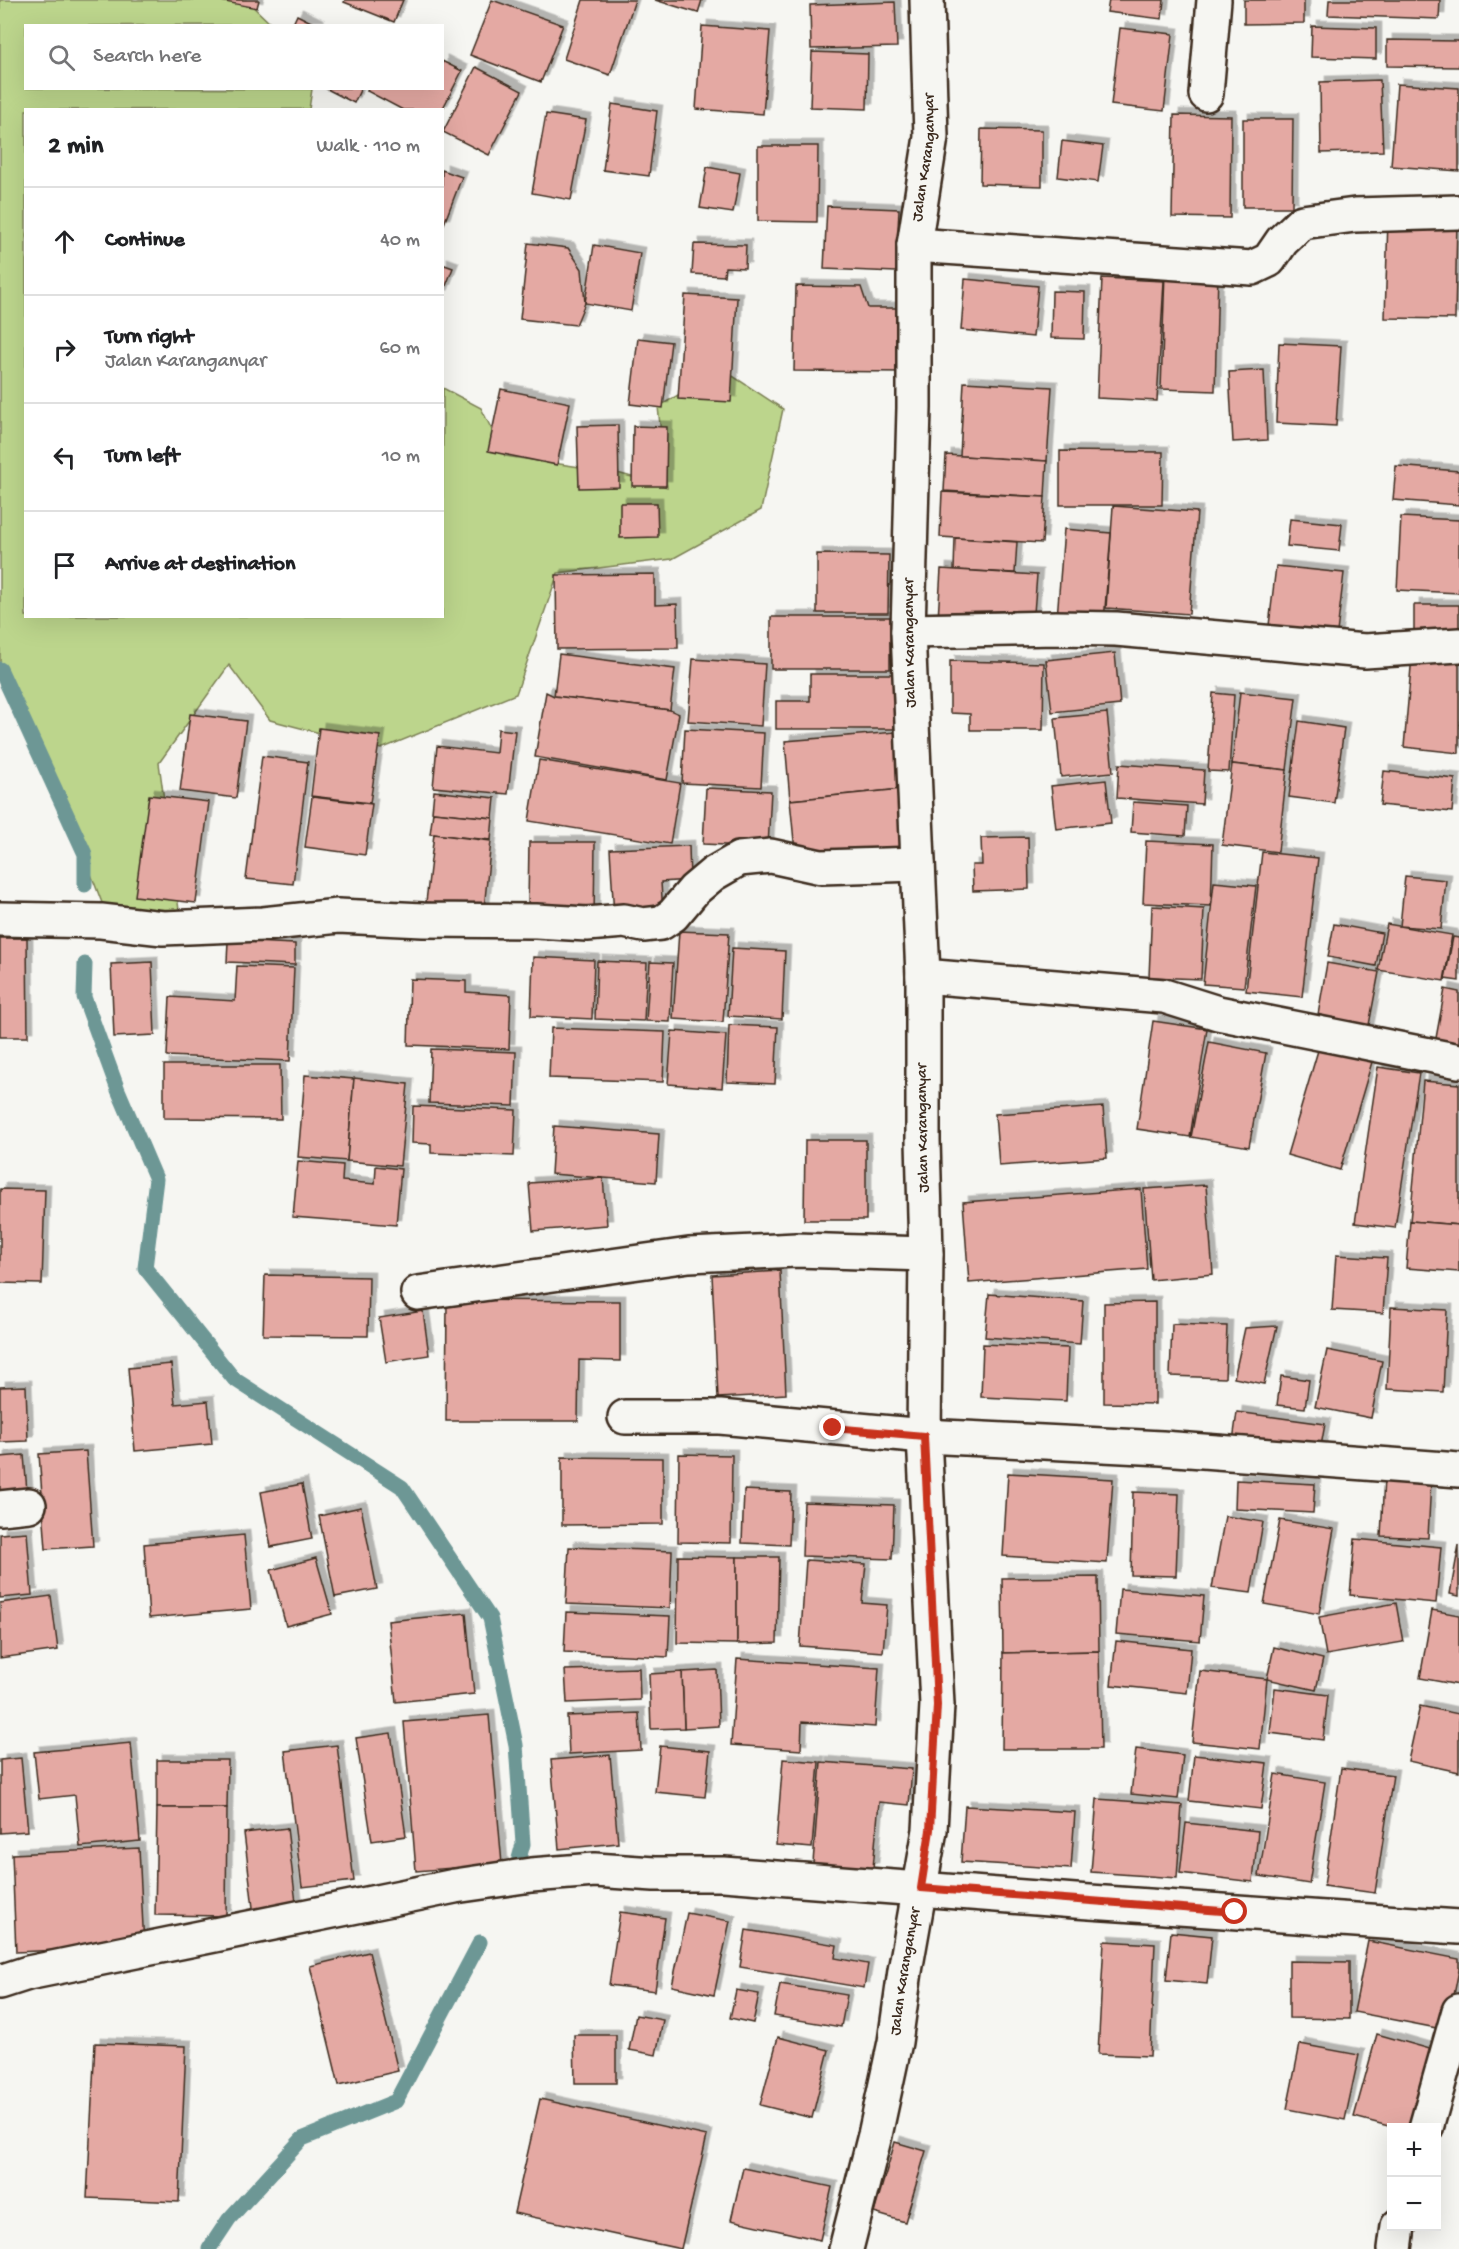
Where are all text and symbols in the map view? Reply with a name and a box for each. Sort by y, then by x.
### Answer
search box [24,24,444,90]
icon: search [45,41,78,74]
text: Search here [93,44,201,70]
street label: Jalan Karanganyar [908,92,941,223]
text: 2 min [48,132,103,163]
text: Walk · 110 m [316,136,420,159]
icon: ahead [48,225,81,258]
text: Continue [105,228,185,254]
text: 40 m [380,230,420,253]
text: Turn right [105,325,193,351]
icon: right [48,333,81,366]
text: 60 m [380,338,420,361]
text: Jalan Karanganyar [105,351,266,374]
icon: left [48,441,81,474]
text: Turn left [105,444,179,470]
text: 10 m [382,446,420,469]
icon: arrive [48,549,81,582]
text: Arrive at destination [105,552,295,578]
street label: Jalan Karanganyar [900,577,922,708]
street label: Jalan Karanganyar [913,1062,935,1193]
route end [819,1414,845,1440]
route start [1221,1898,1247,1924]
street label: Jalan Karanganyar [887,1905,926,2037]
map controls [1387,2123,1441,2231]
button: + [1387,2123,1441,2177]
button: − [1387,2177,1441,2231]

